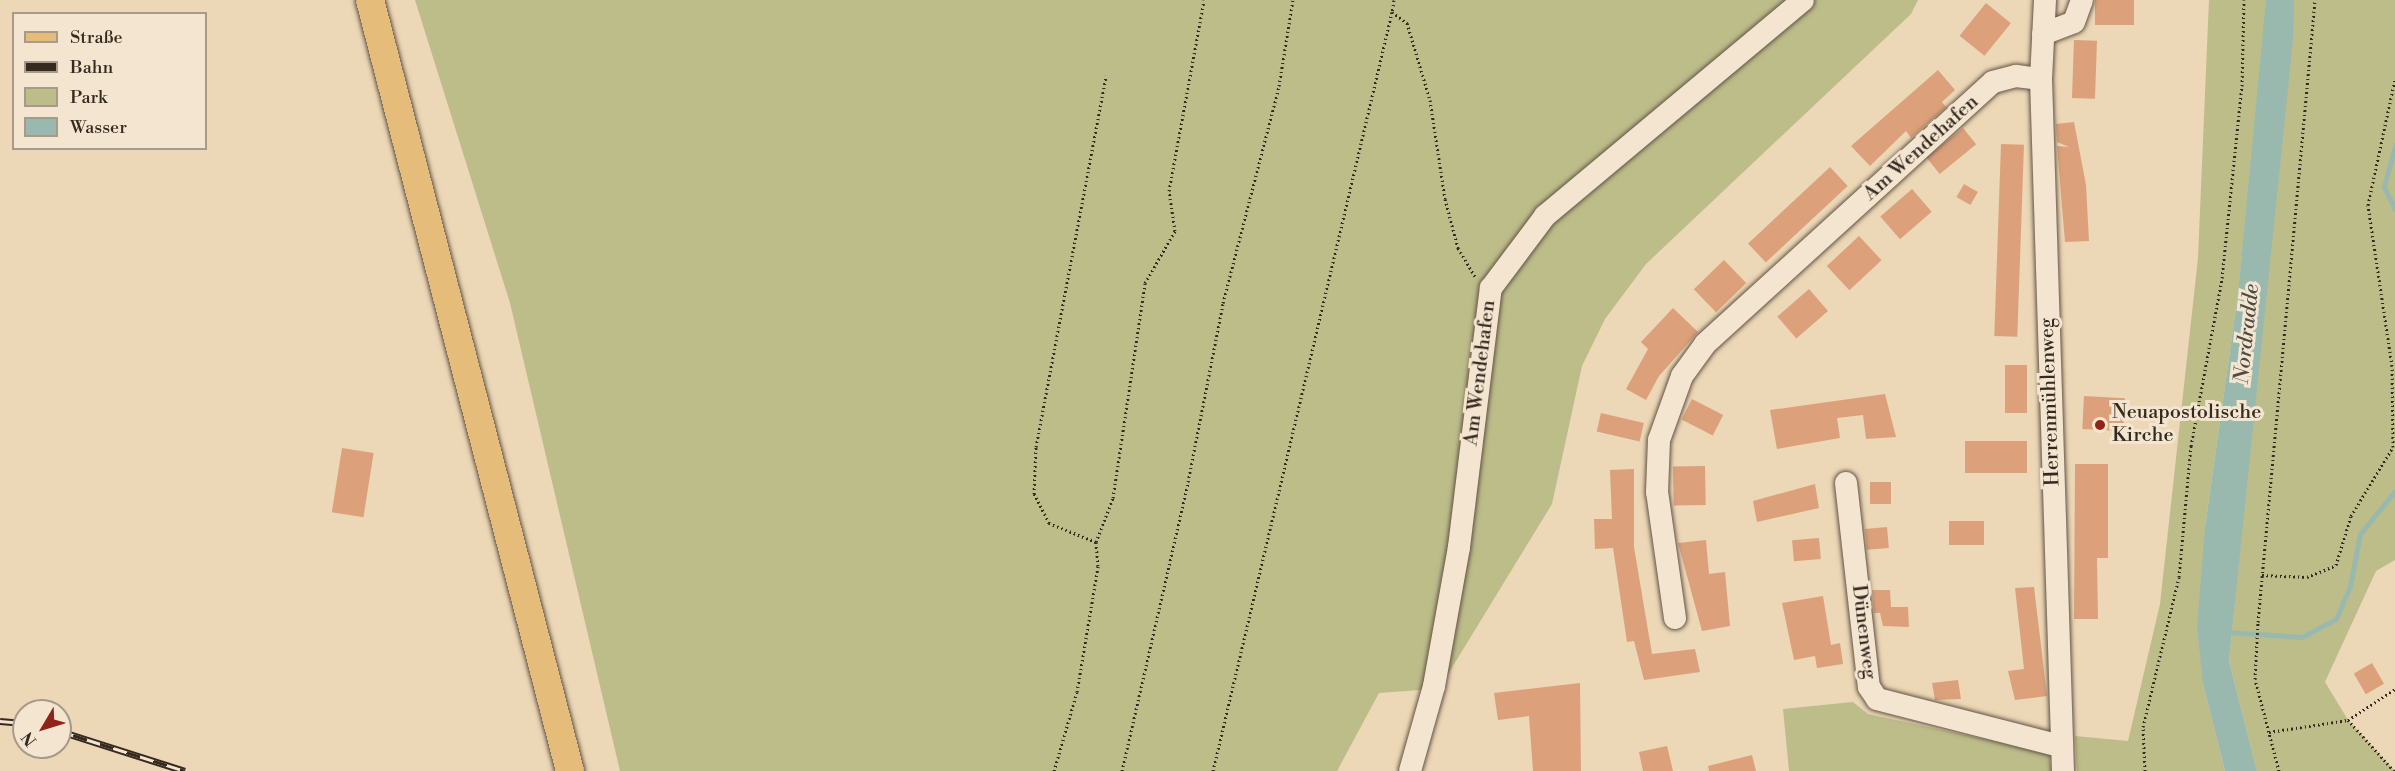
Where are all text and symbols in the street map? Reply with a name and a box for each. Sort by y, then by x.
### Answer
legend [12,12,207,150]
text: Straße [70,26,123,49]
text: Bahn [70,56,113,79]
text: Park [70,86,107,109]
street label: Am Wendehafen [1858,90,1984,206]
text: Wasser [70,116,127,139]
water label: Nordradde [2229,283,2265,385]
street label: Am Wendehafen [1459,299,1501,447]
street label: Herrenmühlenweg [2035,317,2065,487]
place label: Neuapostolische Kirche [2112,401,2261,448]
marker: Neuapostolische Kirche [2093,418,2107,432]
street label: Dünenweg [1846,583,1882,681]
north arrow [12,699,72,759]
text: N [18,728,41,750]

